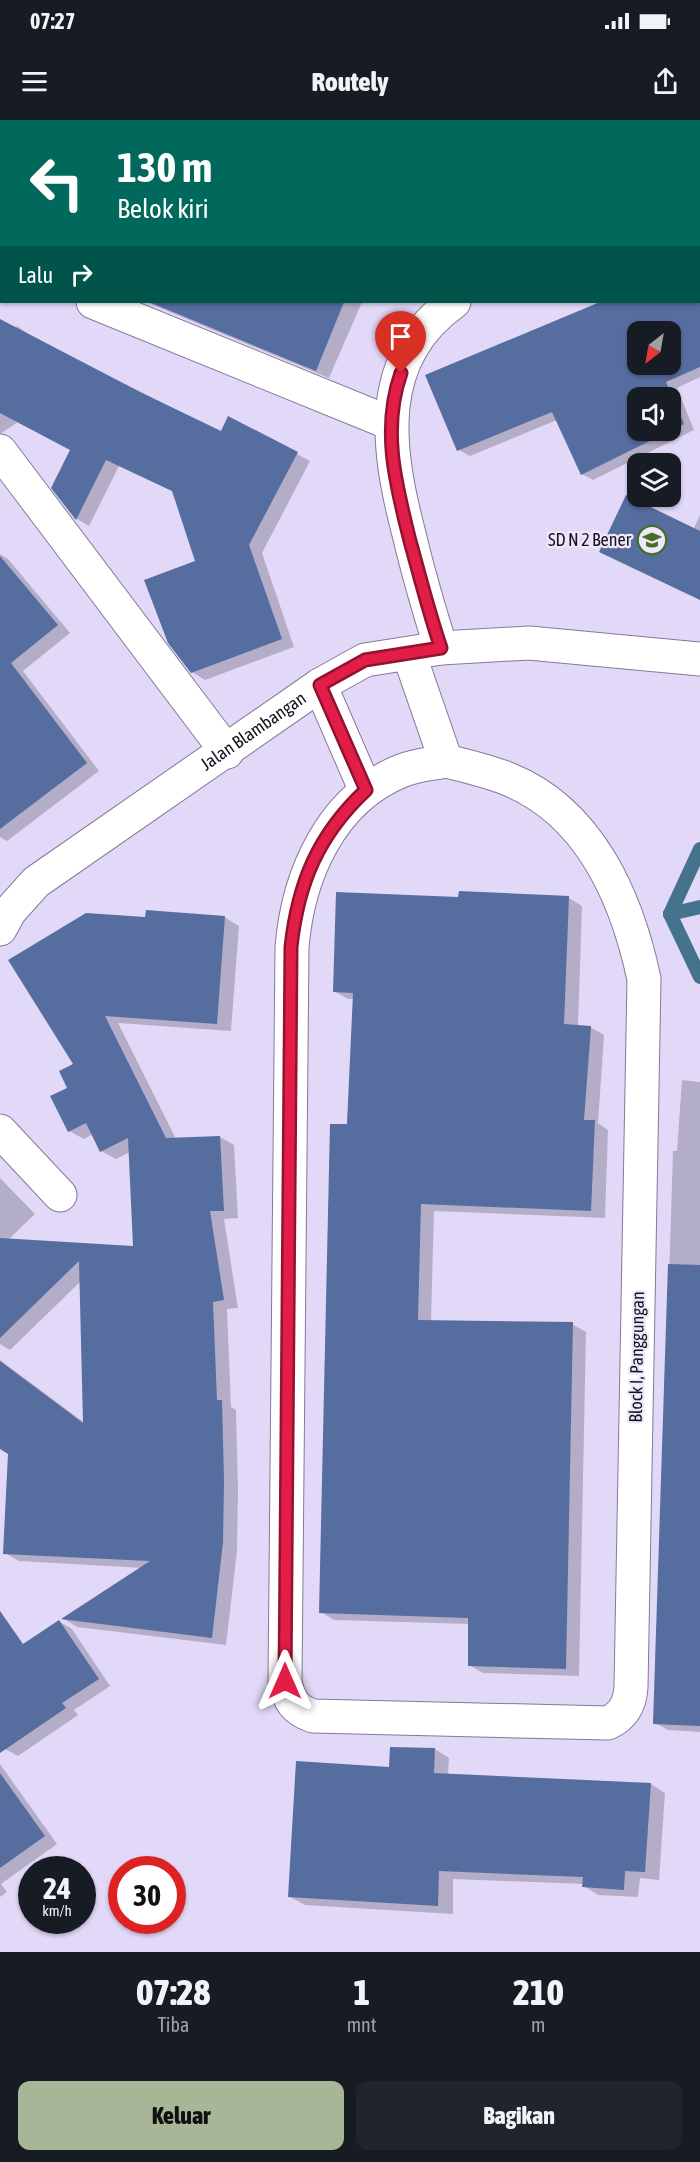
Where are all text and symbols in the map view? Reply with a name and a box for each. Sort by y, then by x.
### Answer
text: 07:27 [30,8,75,34]
icon: menu [18,65,51,98]
icon: share [649,65,682,98]
text: Routely [311,66,389,97]
text: 130 m [117,143,212,191]
icon: left [18,144,96,222]
text: Belok kiri [117,193,209,224]
icon: right [65,258,98,291]
text: Lalu [18,262,53,288]
pin [375,311,426,373]
icon: arrive [384,320,417,353]
north arrow [627,321,681,375]
map controls [627,321,681,507]
button: sound [627,387,681,441]
button: layers [627,453,681,507]
school or university icon: SD N 2 Bener [636,524,668,556]
place label: SD N 2 Bener [548,529,632,550]
street label: Jalan Blambangan [196,687,310,775]
street label: Block I, Panggungan [625,1291,648,1423]
position arrow [253,1649,317,1713]
speed limit sign: 30 [108,1856,186,1934]
text: 24 [43,1871,71,1905]
text: km/h [42,1902,72,1919]
text: 07:28 [136,1971,210,2013]
text: 1 [353,1971,370,2013]
text: 210 [513,1971,564,2013]
text: Tiba [157,2013,189,2036]
text: mnt [347,2013,377,2036]
text: m [531,2013,545,2036]
button: Keluar [18,2081,344,2150]
button: Bagikan [356,2081,682,2150]

